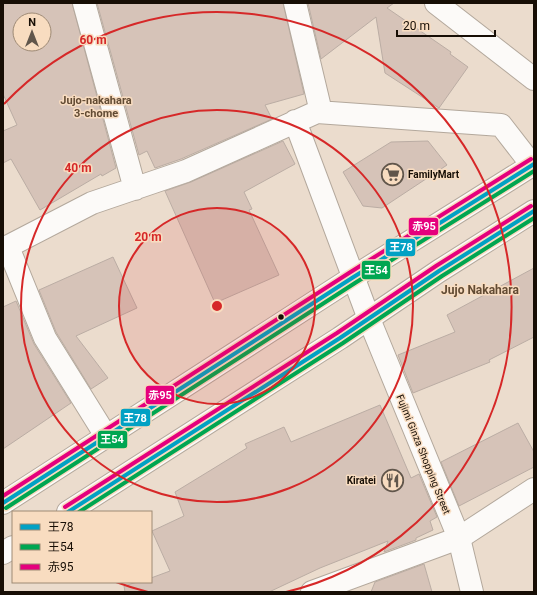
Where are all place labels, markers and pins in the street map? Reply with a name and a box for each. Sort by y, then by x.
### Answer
supermarket icon: FamilyMart [380,161,406,187]
place label: FamilyMart [408,169,460,180]
centre of rings [210,299,224,313]
unlabelled marker [276,312,286,322]
restaurant icon: Kiratei [379,467,405,493]
place label: Kiratei [347,475,376,486]

